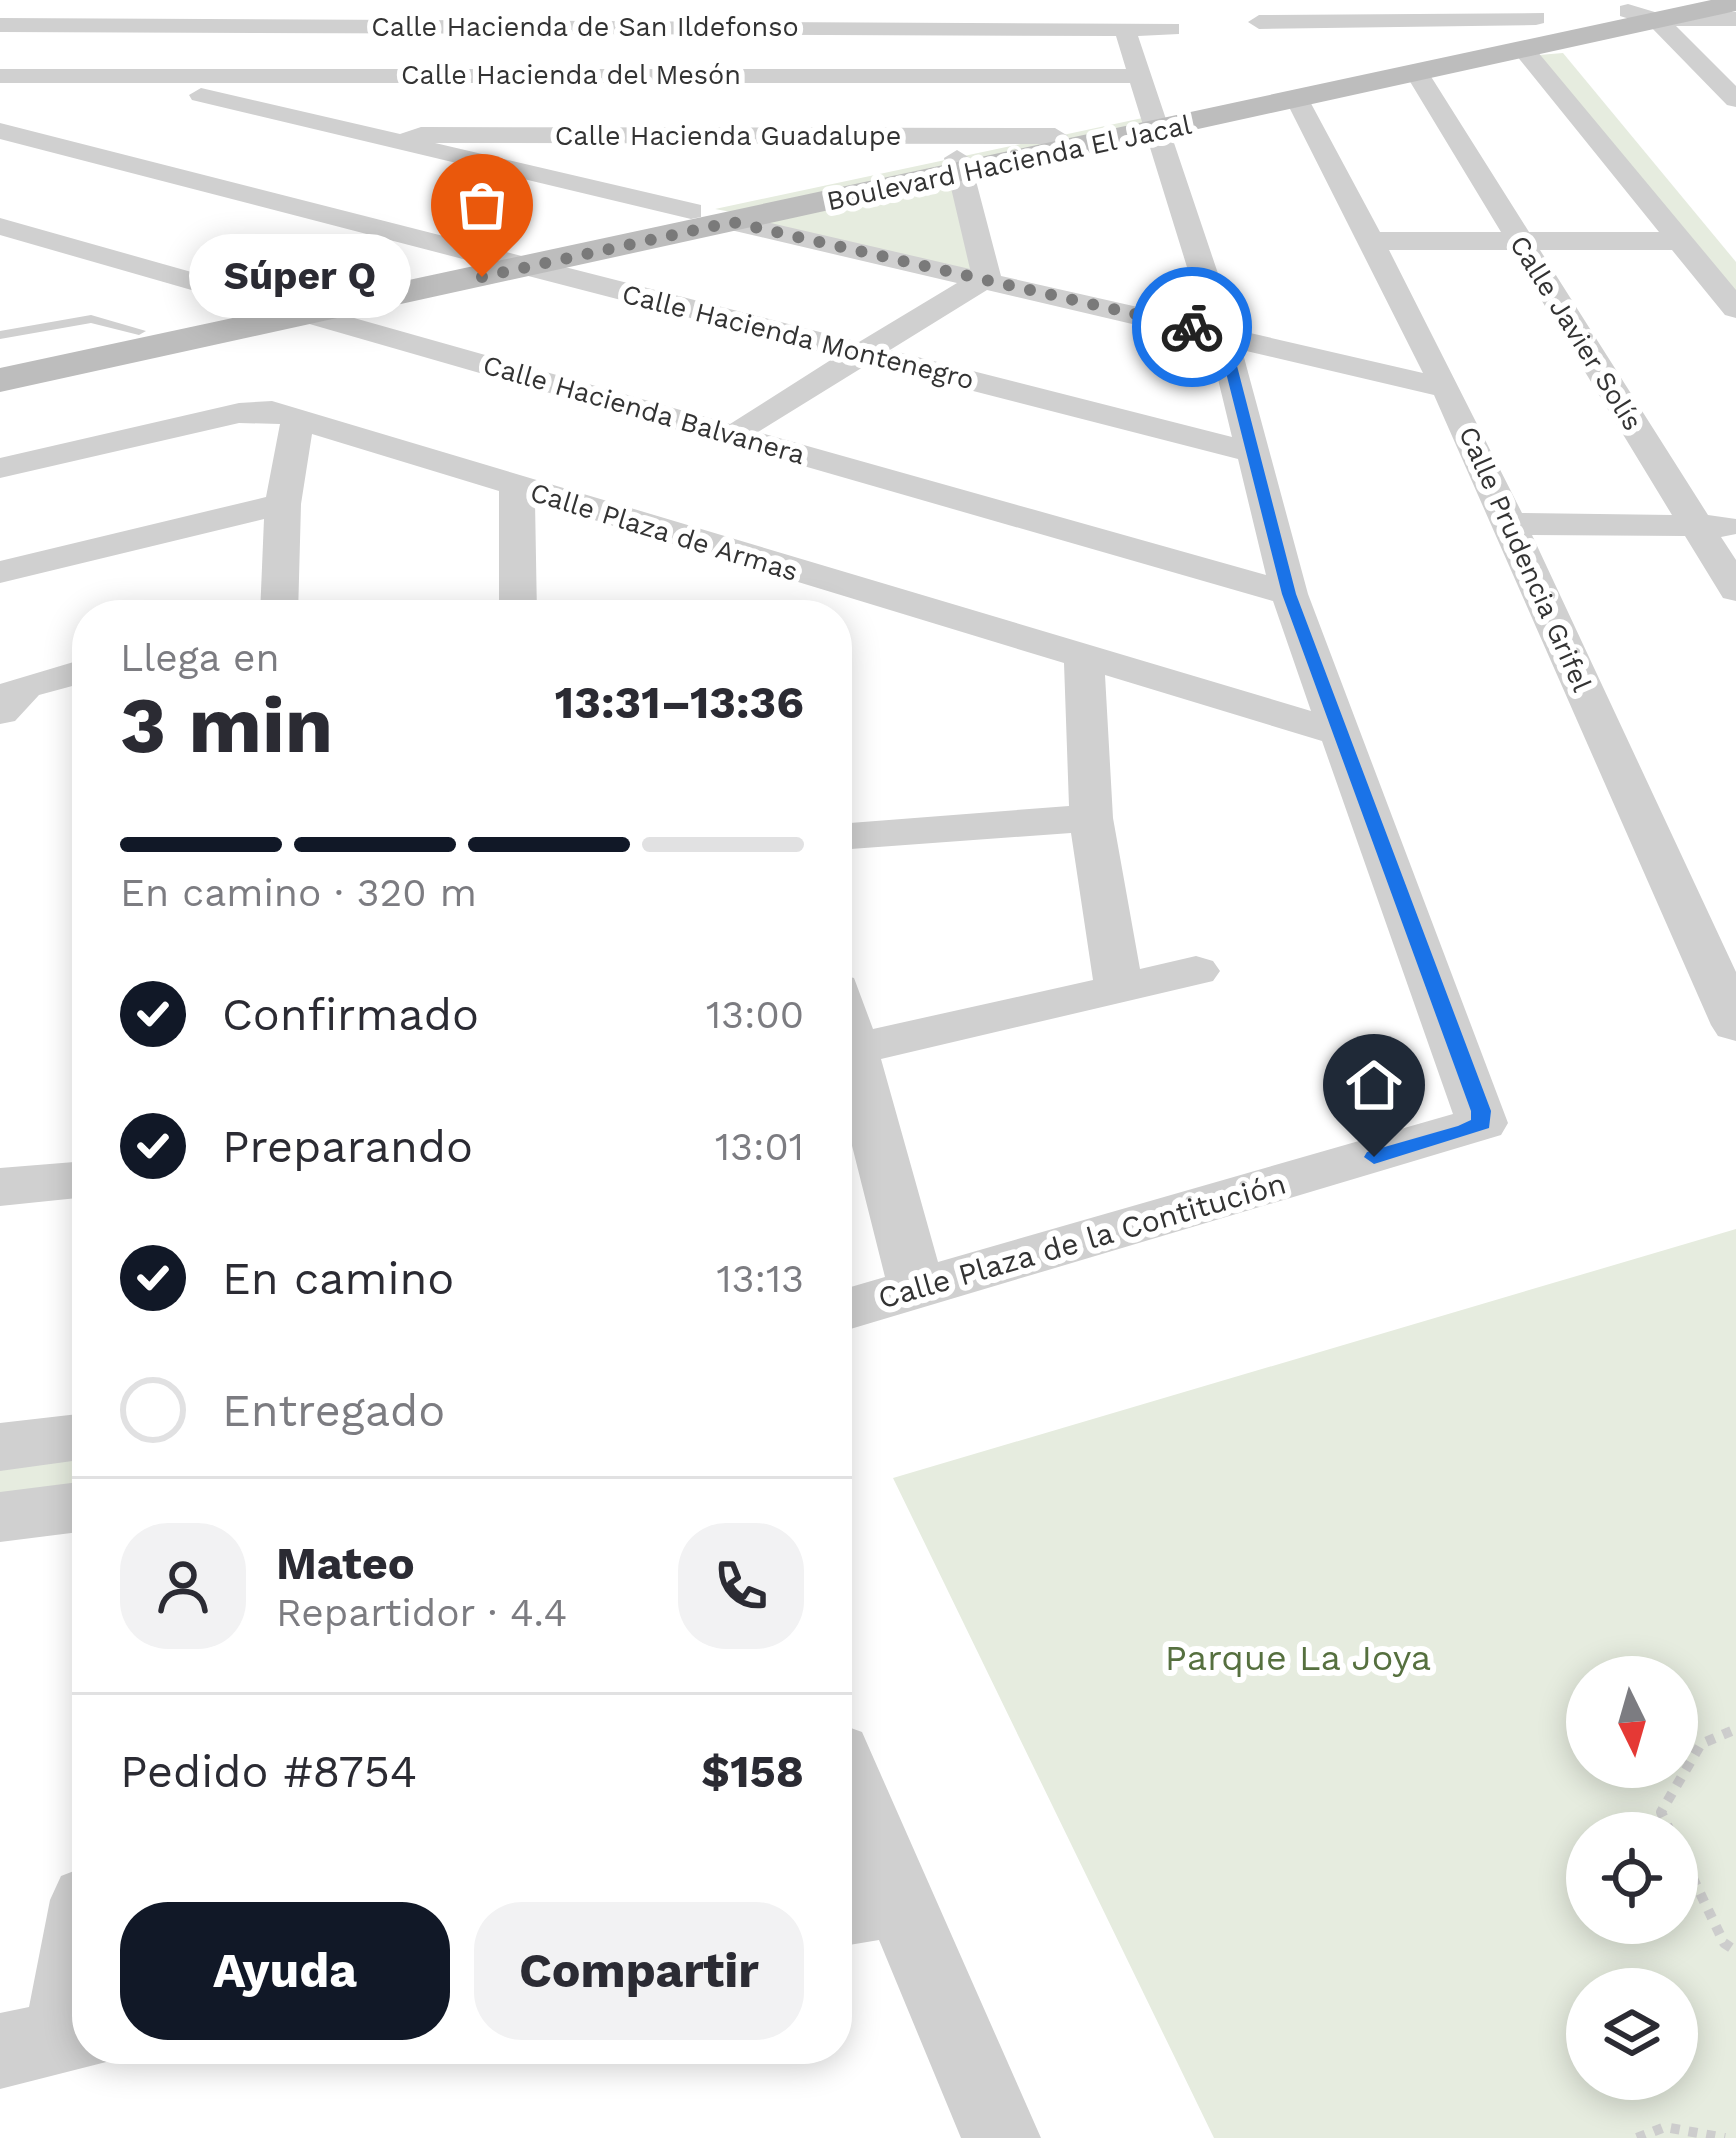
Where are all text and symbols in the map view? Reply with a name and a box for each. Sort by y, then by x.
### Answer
street label: Calle Hacienda de San Ildefonso [371,11,799,43]
street label: Calle Hacienda del Mesón [401,59,741,91]
street label: Boulevard Hacienda El Jacal [824,109,1194,217]
street label: Calle Hacienda Guadalupe [555,120,901,152]
pin [431,154,533,277]
icon: bag [449,172,515,238]
street label: Calle Javier Solís [1503,230,1649,436]
callout: Súper Q [188,235,410,319]
text: Súper Q [224,253,376,298]
courier [1132,267,1252,387]
street label: Calle Hacienda Montenegro [619,278,977,396]
icon: bike [1159,294,1225,360]
street label: Calle Hacienda Balvanera [479,349,809,471]
street label: Calle Prudencia Grifel [1452,422,1598,696]
street label: Calle Plaza de Armas [526,476,802,588]
text: Llega en [120,635,280,680]
text: 13:31–13:36 [555,676,804,729]
text: 3 min [120,679,333,771]
text: En camino · 320 m [120,870,477,915]
icon: check [120,981,186,1047]
text: Confirmado [222,988,479,1041]
text: 13:00 [706,992,804,1037]
pin [1323,1034,1425,1157]
icon: home [1341,1052,1407,1118]
icon: check [120,1113,186,1179]
text: Preparando [222,1120,473,1173]
text: 13:01 [715,1124,804,1169]
street label: Calle Plaza de la Contitución [874,1165,1290,1316]
icon: check [120,1245,186,1311]
text: En camino [222,1252,454,1305]
text: 13:13 [717,1256,804,1301]
text: Entregado [222,1384,445,1437]
button: person [120,1523,246,1649]
button: phone [678,1523,804,1649]
text: Mateo [276,1537,415,1590]
text: Repartidor · 4.4 [276,1590,567,1635]
park label: Parque La Joya [1165,1637,1431,1679]
north arrow [1566,1656,1698,1788]
map controls [1566,1656,1698,2100]
text: Pedido #8754 [120,1745,417,1798]
text: $158 [701,1745,804,1798]
button: locate [1566,1812,1698,1944]
button: Ayuda [120,1902,450,2040]
button: Compartir [474,1902,804,2040]
button: layers [1566,1968,1698,2100]

